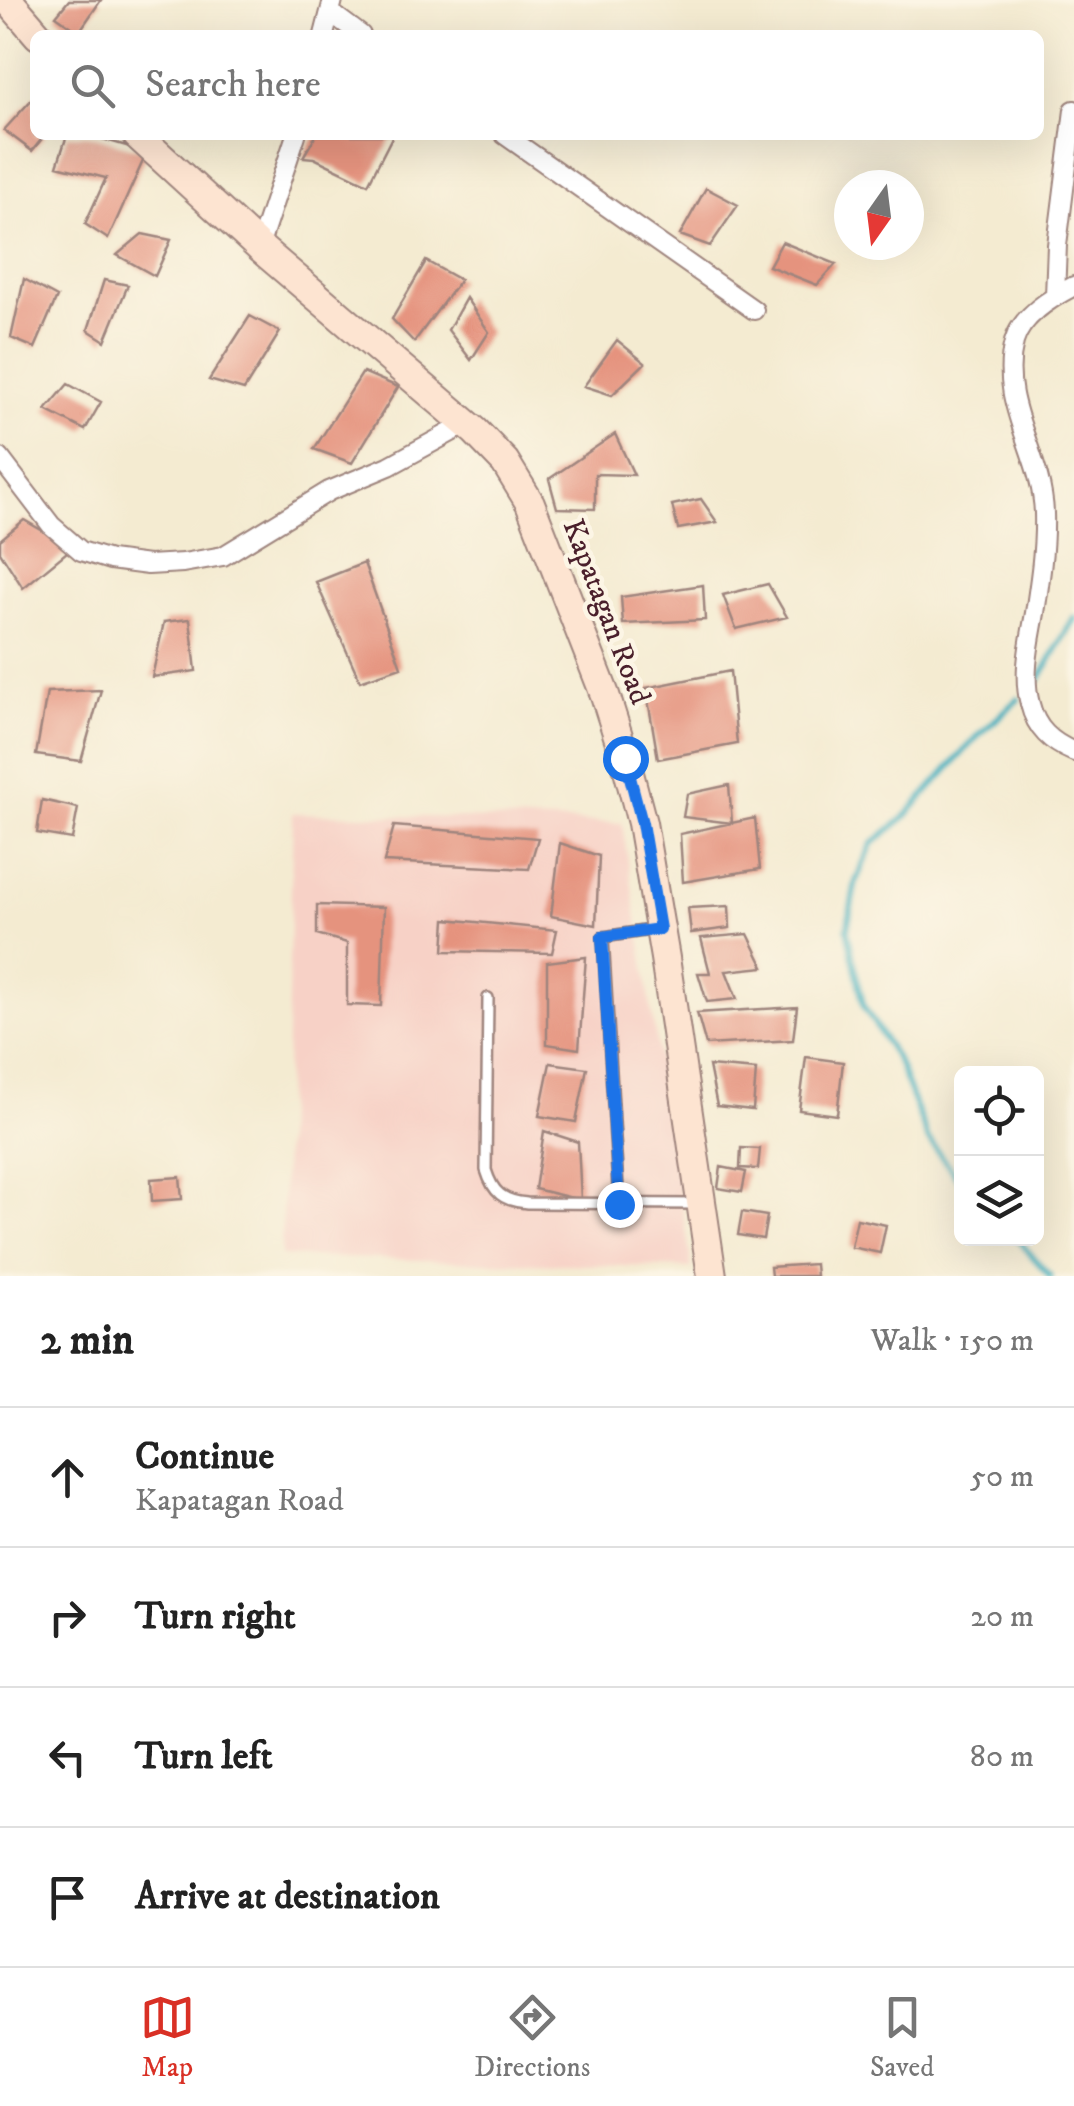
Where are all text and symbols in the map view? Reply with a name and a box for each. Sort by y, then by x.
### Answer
search box [30,30,1044,140]
icon: search [65,58,120,113]
text: Search here [145,61,321,109]
north arrow [834,170,924,260]
street label: Kapatagan Road [554,514,658,710]
route start [603,736,649,782]
map controls [954,1066,1044,1246]
button: locate [954,1066,1044,1156]
button: layers [954,1156,1044,1246]
route end [597,1182,643,1228]
text: 2 min [40,1315,134,1367]
text: Walk · 150 m [871,1321,1034,1361]
text: Continue [135,1433,274,1481]
icon: ahead [40,1450,95,1505]
text: 50 m [970,1457,1034,1497]
text: Kapatagan Road [135,1481,344,1521]
icon: right [40,1590,95,1645]
text: Turn right [135,1593,296,1641]
text: 20 m [970,1597,1034,1637]
icon: left [40,1730,95,1785]
text: Turn left [135,1733,273,1781]
text: 80 m [970,1737,1034,1777]
icon: arrive [40,1870,95,1925]
text: Arrive at destination [135,1873,440,1921]
tab: Map [140,1990,195,2085]
tab: Directions [474,1990,590,2085]
tab: Saved [870,1990,934,2085]

